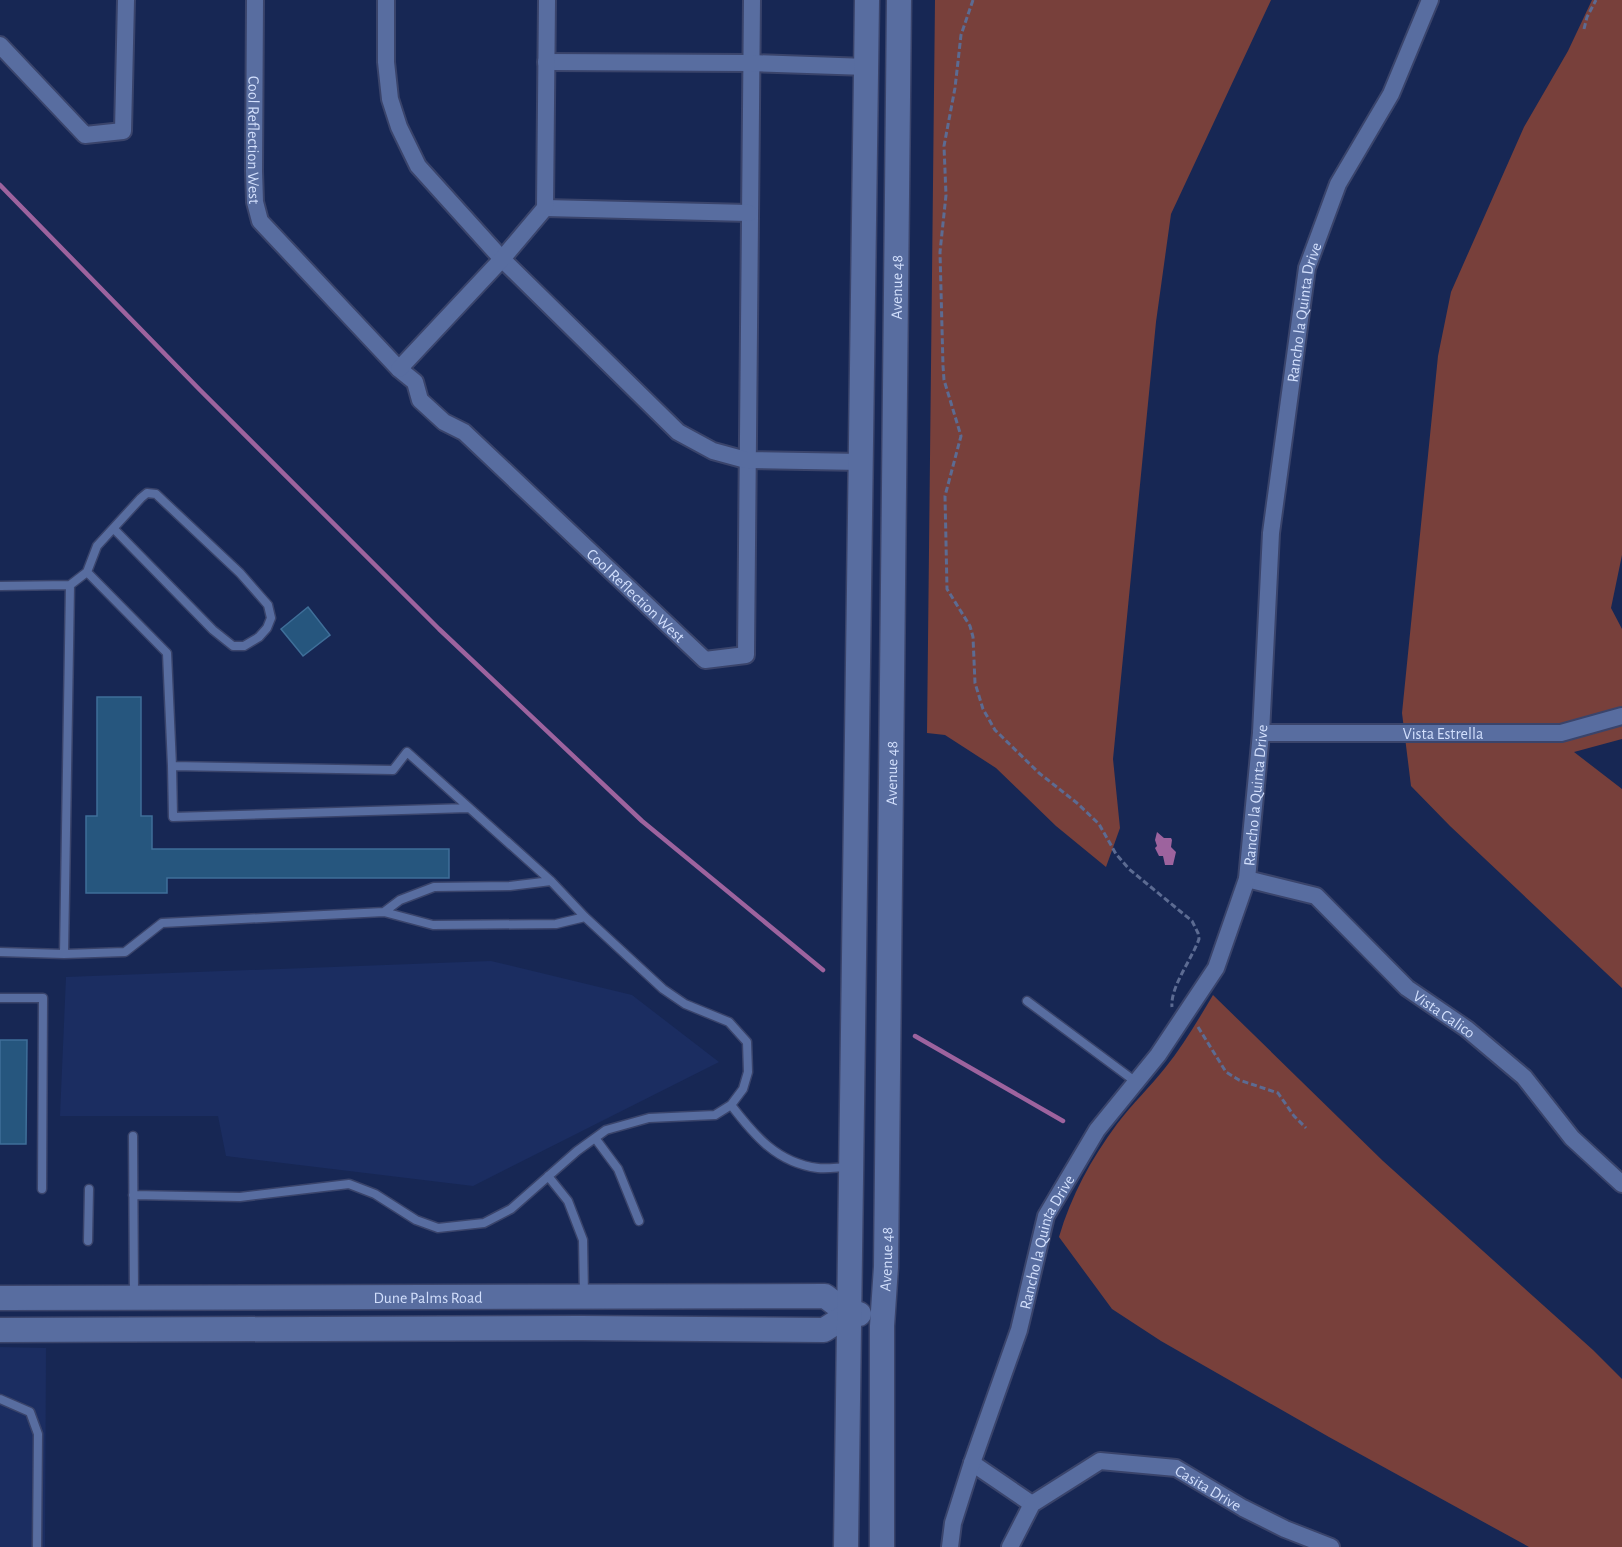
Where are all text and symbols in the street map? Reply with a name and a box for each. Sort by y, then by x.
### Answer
street label: Cool Reflection West [245,76,262,204]
street label: Rancho la Quinta Drive [1285,240,1325,383]
street label: Avenue 48 [889,255,905,320]
street label: Cool Reflection West [583,546,688,646]
street label: Rancho la Quinta Drive [1241,724,1270,867]
street label: Vista Estrella [1403,726,1483,742]
street label: Avenue 48 [884,741,900,806]
street label: Vista Calico [1410,988,1478,1042]
street label: Rancho la Quinta Drive [1017,1172,1078,1311]
street label: Avenue 48 [877,1227,895,1292]
street label: Dune Palms Road [373,1290,483,1306]
street label: Casita Drive [1172,1462,1244,1514]

